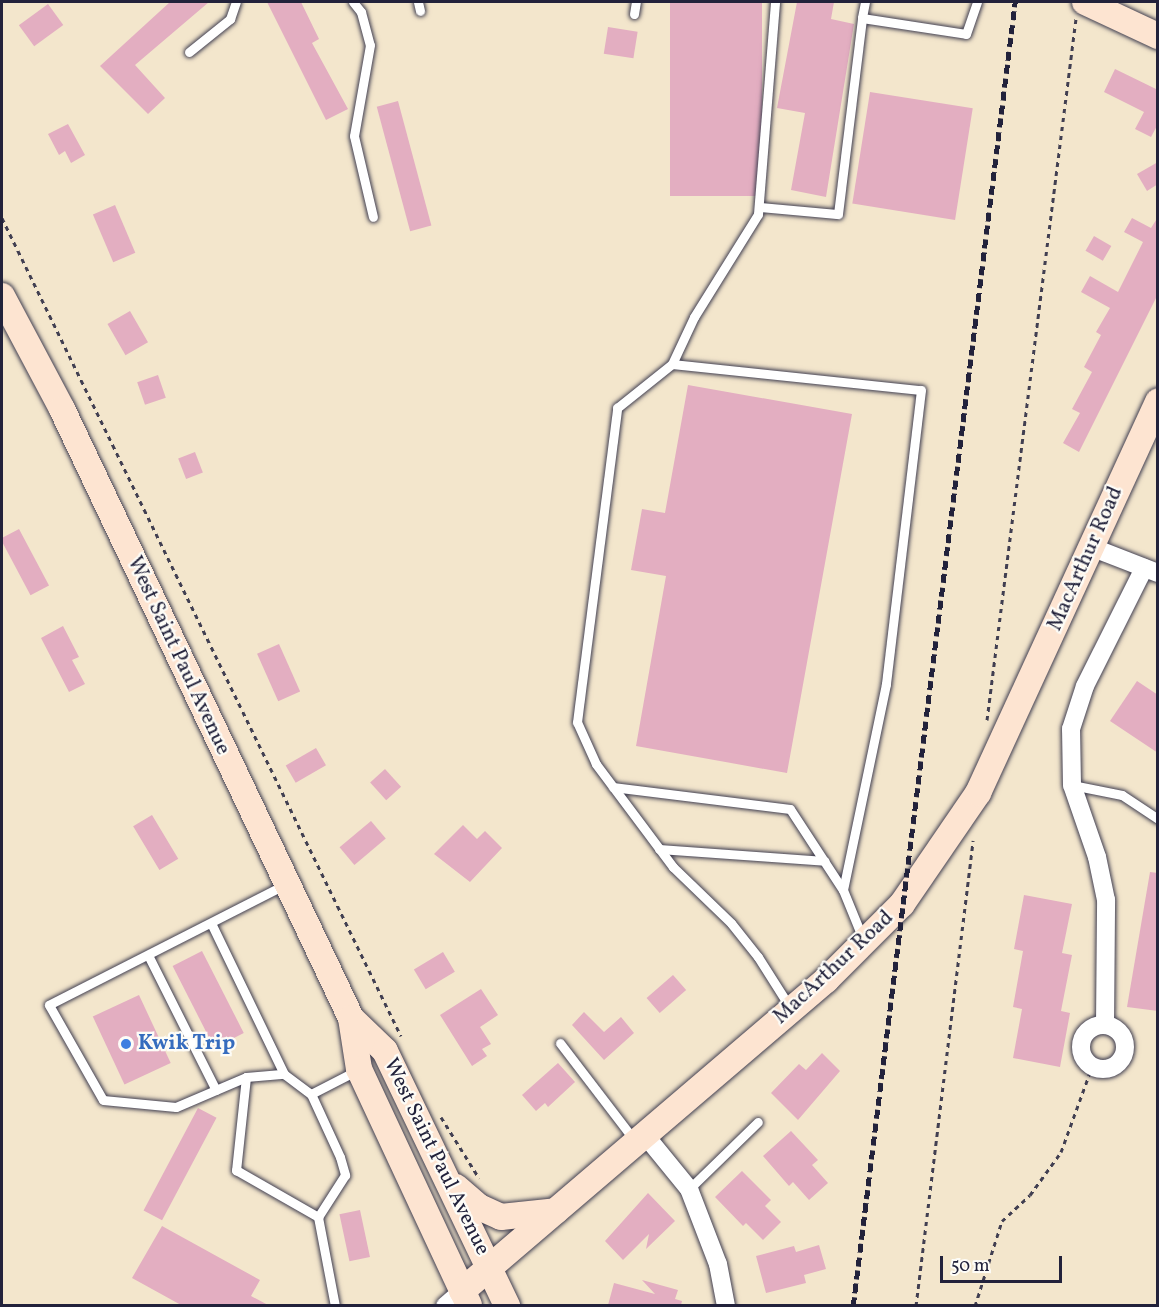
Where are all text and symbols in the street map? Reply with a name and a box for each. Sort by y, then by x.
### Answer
street label: MacArthur Road [1043,483,1129,635]
street label: West Saint Paul Avenue [121,553,235,759]
street label: MacArthur Road [769,906,899,1030]
place label: Kwik Trip [138,1031,236,1057]
marker: Kwik Trip [119,1037,133,1051]
street label: West Saint Paul Avenue [377,1054,495,1260]
scale bar [943,1244,1064,1282]
text: 50 m [951,1254,990,1279]

